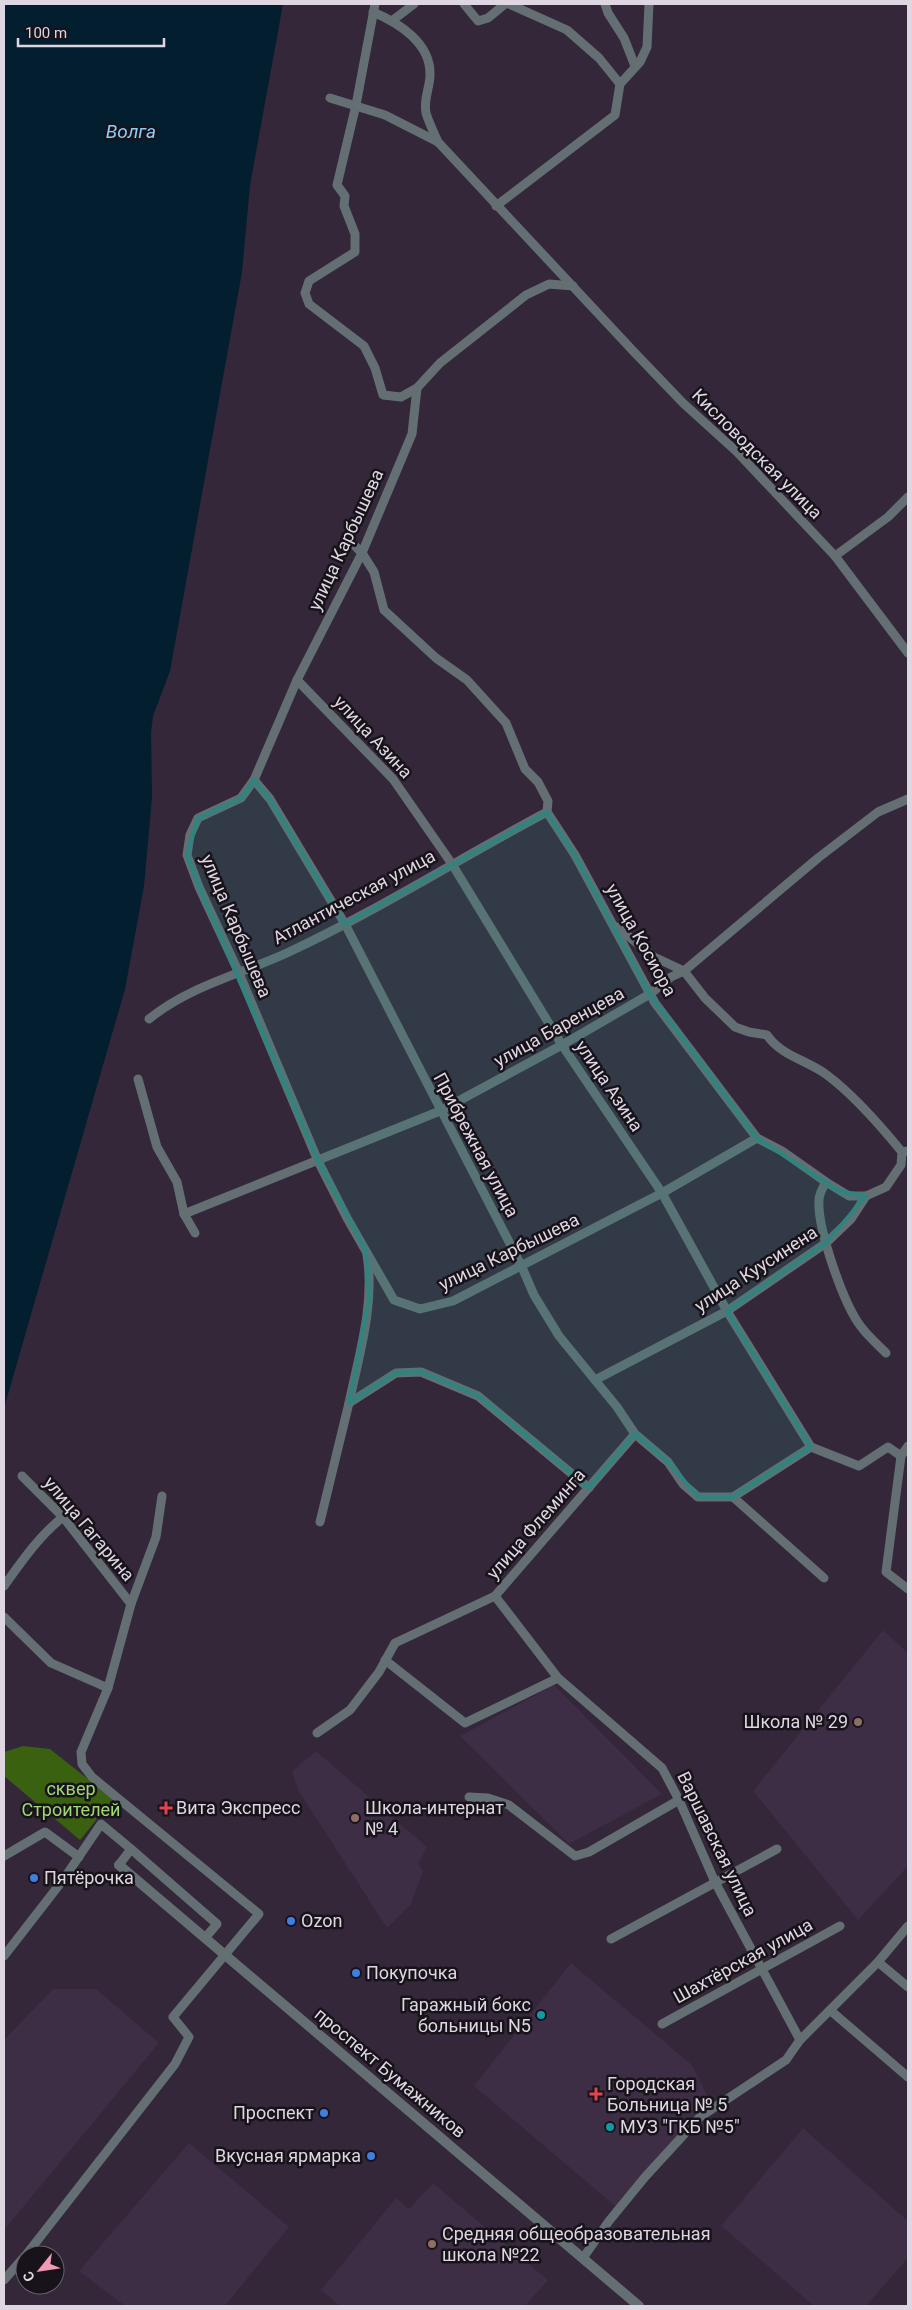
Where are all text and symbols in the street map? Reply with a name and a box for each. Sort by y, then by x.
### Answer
scale bar [18,15,164,47]
text: 100 m [25,24,67,42]
water label: Волга [106,120,156,143]
street label: Кисловодская улица [688,384,827,523]
street label: улица Карбышева [304,466,387,614]
street label: улица Азина [330,691,417,782]
street label: Атлантическая улица [269,845,439,948]
street label: улица Карбышева [197,851,276,1001]
street label: улица Косиора [602,880,681,1000]
street label: улица Баренцева [490,982,627,1071]
street label: улица Азина [571,1036,648,1135]
street label: Прибрежная улица [429,1069,523,1221]
street label: улица Карбышева [435,1208,582,1295]
street label: улица Куусинена [690,1221,821,1316]
street label: улица Флеминга [482,1464,589,1583]
street label: улица Гагарина [40,1472,139,1585]
place label: Школа № 29 [744,1711,848,1732]
marker: Школа № 29 [852,1716,864,1728]
street label: Варшавская улица [673,1768,762,1920]
park label: сквер Строителей [22,1778,120,1820]
place label: Вита Экспресс [176,1797,300,1818]
place label: Школа-интернат № 4 [365,1797,504,1839]
marker: Вита Экспресс [160,1802,172,1814]
marker: Школа-интернат № 4 [349,1812,361,1824]
place label: Пятёрочка [44,1867,134,1888]
marker: Пятёрочка [28,1872,40,1884]
place label: Ozon [301,1910,342,1931]
street label: Шахтёрская улица [669,1914,816,2008]
marker: Ozon [285,1915,297,1927]
place label: Покупочка [366,1962,457,1983]
marker: Покупочка [350,1967,362,1979]
place label: Гаражный бокс больницы N5 [401,1994,531,2036]
street label: проспект Бумажников [311,2003,470,2142]
marker: Гаражный бокс больницы N5 [535,2009,547,2021]
place label: Городская Больница № 5 [607,2073,727,2115]
marker: Городская Больница № 5 [589,2087,603,2101]
place label: Проспект [233,2102,314,2123]
marker: Проспект [318,2107,330,2119]
place label: МУЗ "ГКБ №5" [620,2116,740,2137]
marker: МУЗ "ГКБ №5" [604,2121,616,2133]
place label: Вкусная ярмарка [215,2145,361,2166]
marker: Вкусная ярмарка [365,2150,377,2162]
place label: Средняя общеобразовательная школа №22 [442,2223,711,2265]
marker: Средняя общеобразовательная школа №22 [426,2238,438,2250]
north arrow [15,2245,65,2295]
text: С [20,2269,38,2284]

